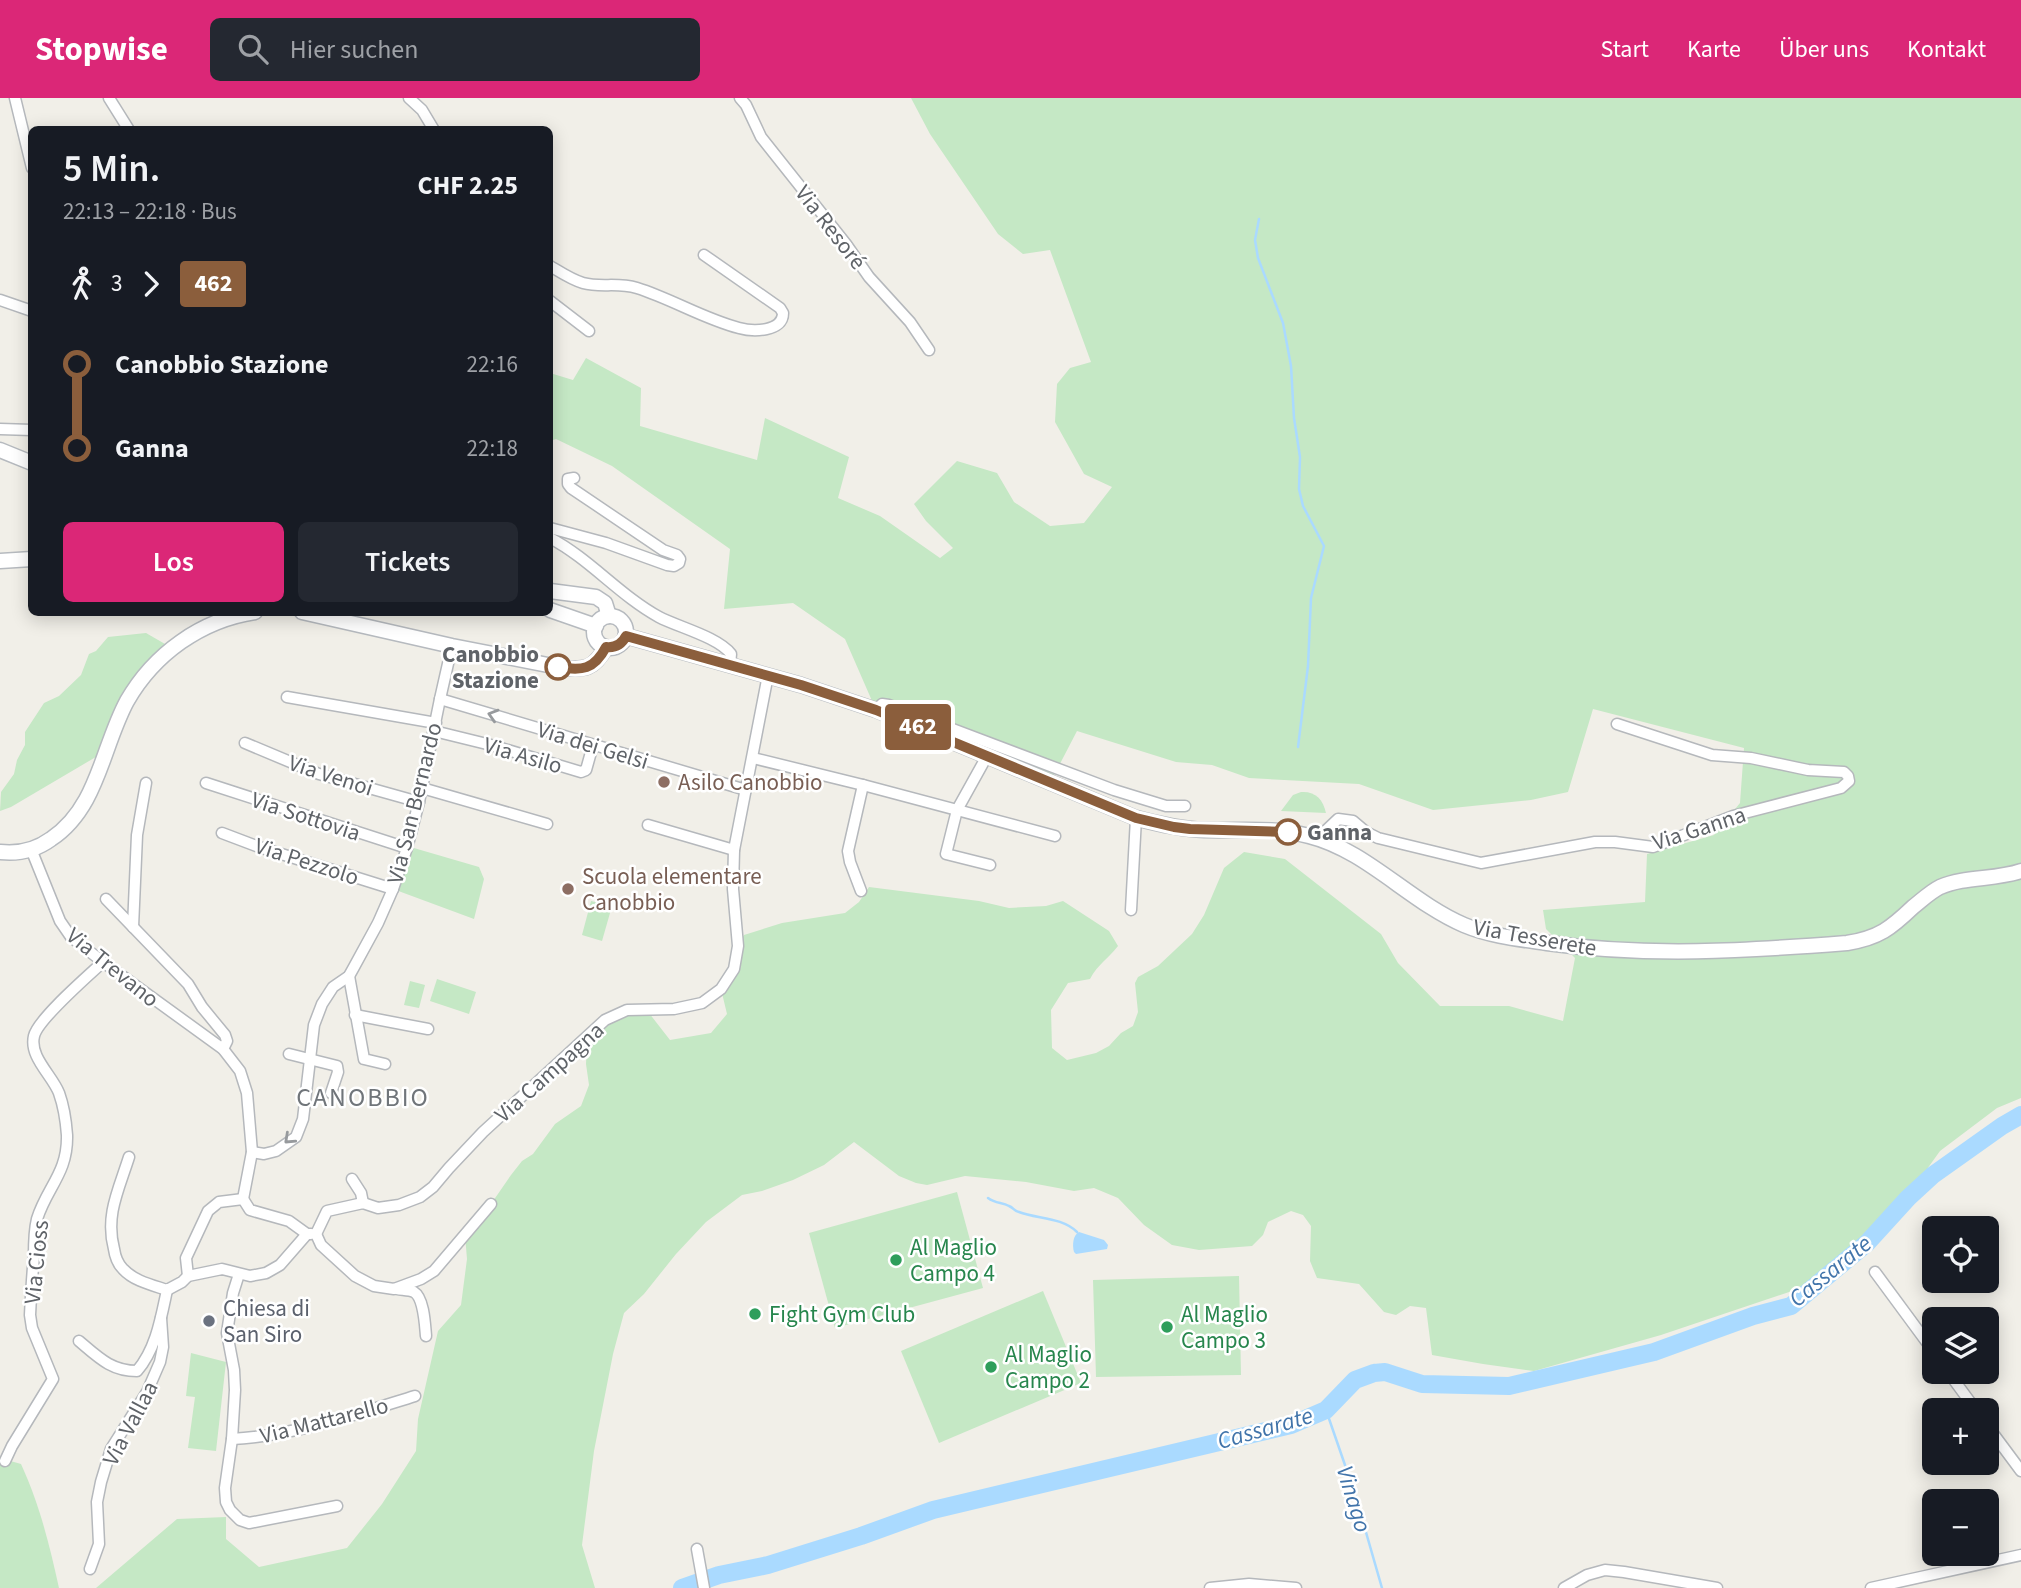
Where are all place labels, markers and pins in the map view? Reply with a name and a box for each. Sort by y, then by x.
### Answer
place label: Canobbio Stazione [442,638,539,697]
marker: Canobbio Stazione [545,654,571,680]
place label: Asilo Canobbio [678,766,823,799]
marker: Asilo Canobbio [656,774,672,790]
place label: Ganna [1307,816,1372,849]
marker: Ganna [1275,819,1301,845]
place label: Scuola elementare Canobbio [582,860,762,919]
marker: Scuola elementare Canobbio [560,881,576,897]
place label: Al Maglio Campo 4 [910,1231,997,1290]
marker: Al Maglio Campo 4 [888,1252,904,1268]
place label: Chiesa di San Siro [223,1292,310,1351]
place label: Fight Gym Club [769,1298,915,1331]
place label: Al Maglio Campo 3 [1181,1298,1268,1357]
marker: Fight Gym Club [747,1306,763,1322]
marker: Chiesa di San Siro [201,1313,217,1329]
marker: Al Maglio Campo 3 [1159,1319,1175,1335]
place label: Al Maglio Campo 2 [1005,1338,1092,1397]
marker: Al Maglio Campo 2 [983,1359,999,1375]

